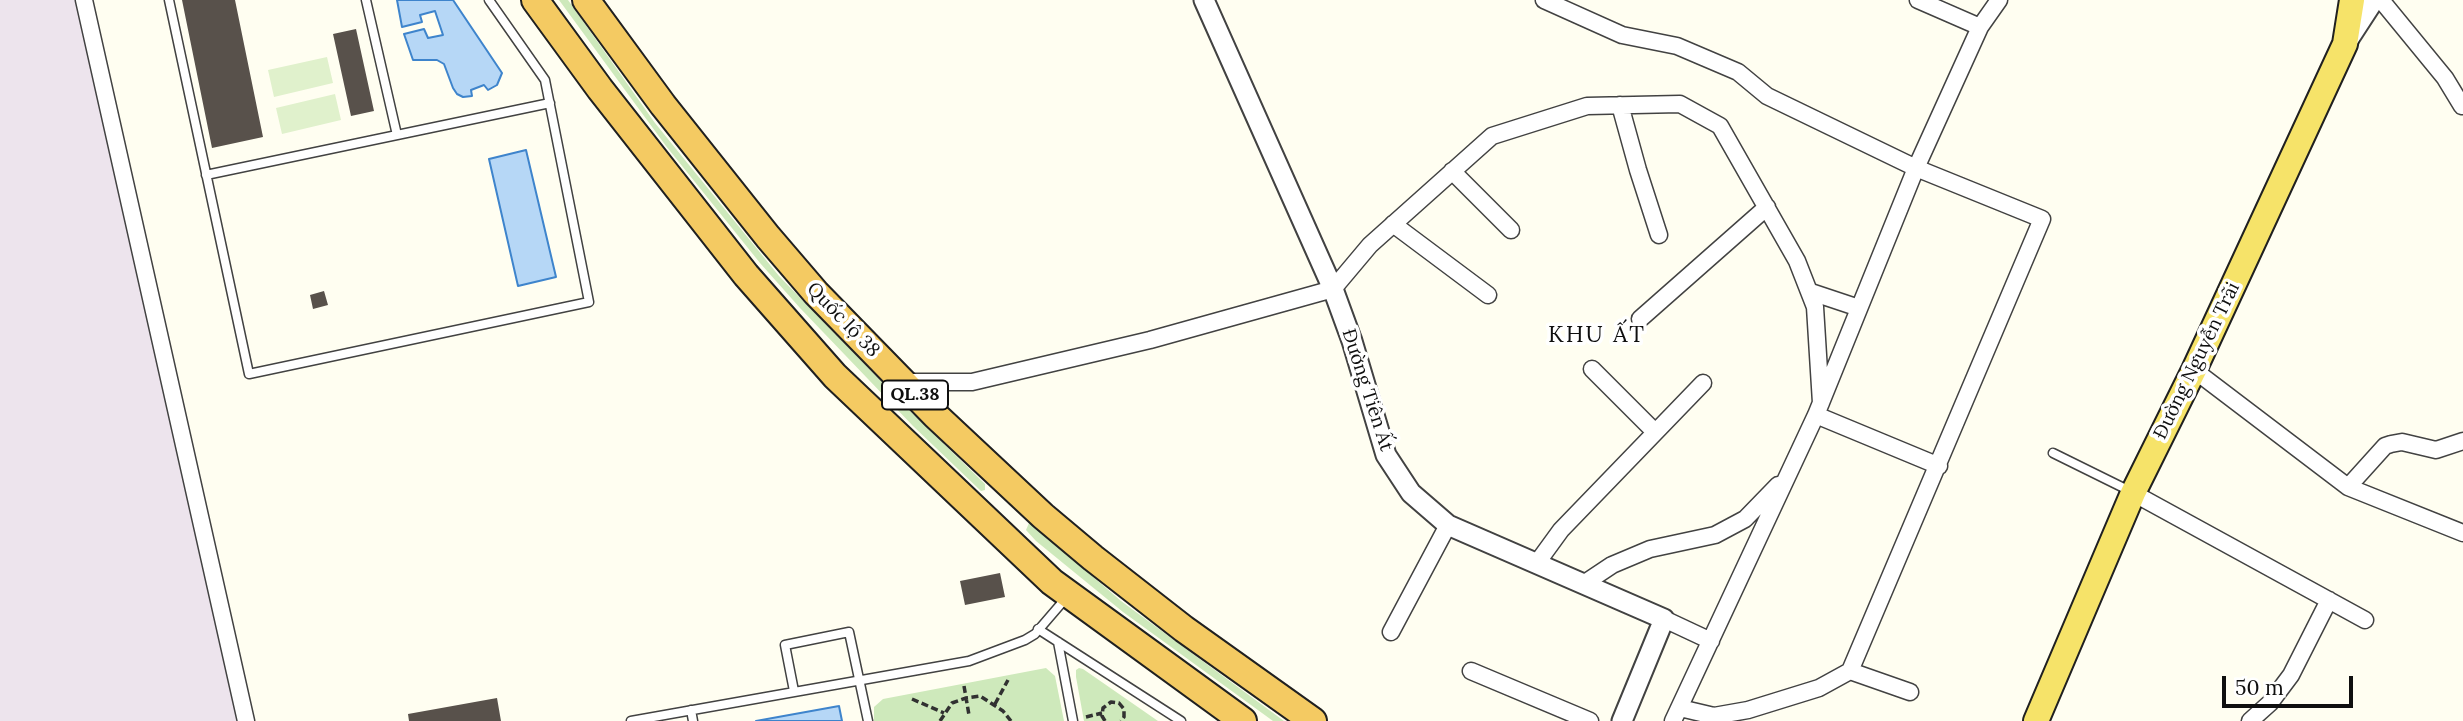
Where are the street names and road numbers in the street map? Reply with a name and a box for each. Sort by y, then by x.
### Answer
street label: Quốc lộ 38 [802,278,884,362]
street label: Đường Nguyễn Trãi [2149,279,2245,443]
street label: Đường Tiên Ất [1337,326,1397,454]
road number: QL.38 [882,380,948,410]

